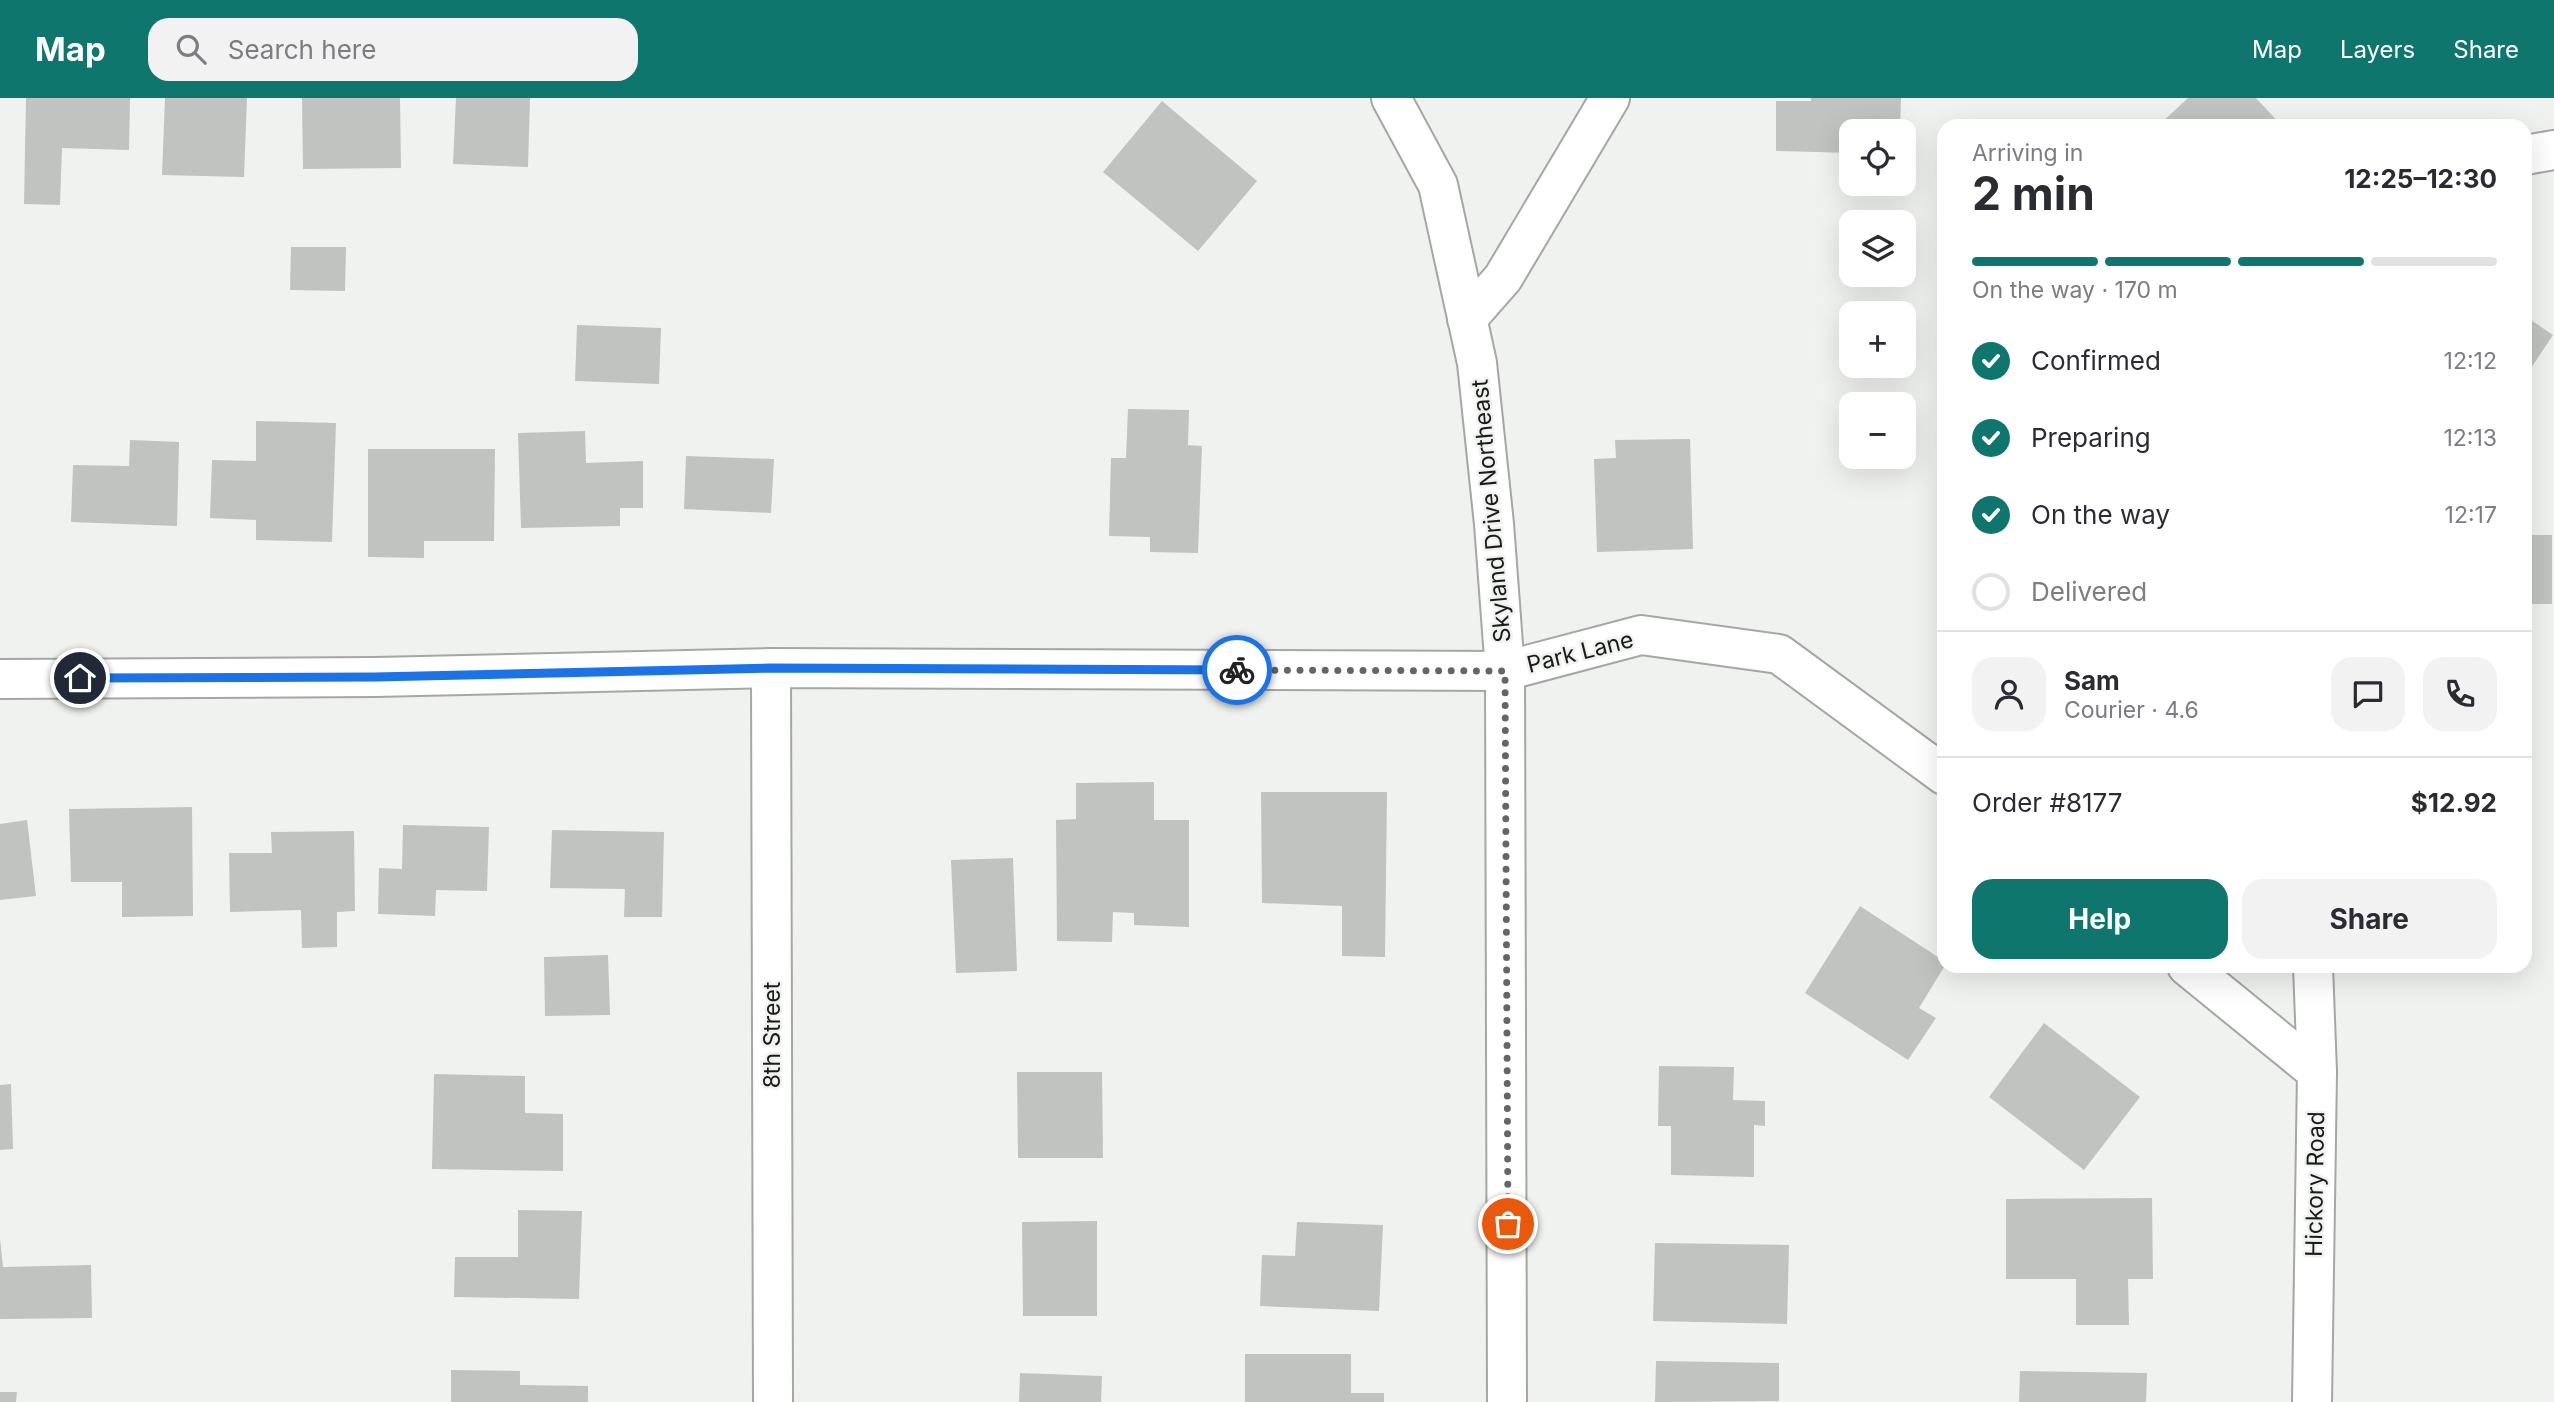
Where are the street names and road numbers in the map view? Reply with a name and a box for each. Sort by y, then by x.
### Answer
street label: Skyland Drive Northeast [1466,378,1516,644]
street label: Park Lane [1524,625,1636,679]
street label: 8th Street [758,981,786,1088]
street label: Hickory Road [2300,1111,2330,1257]

